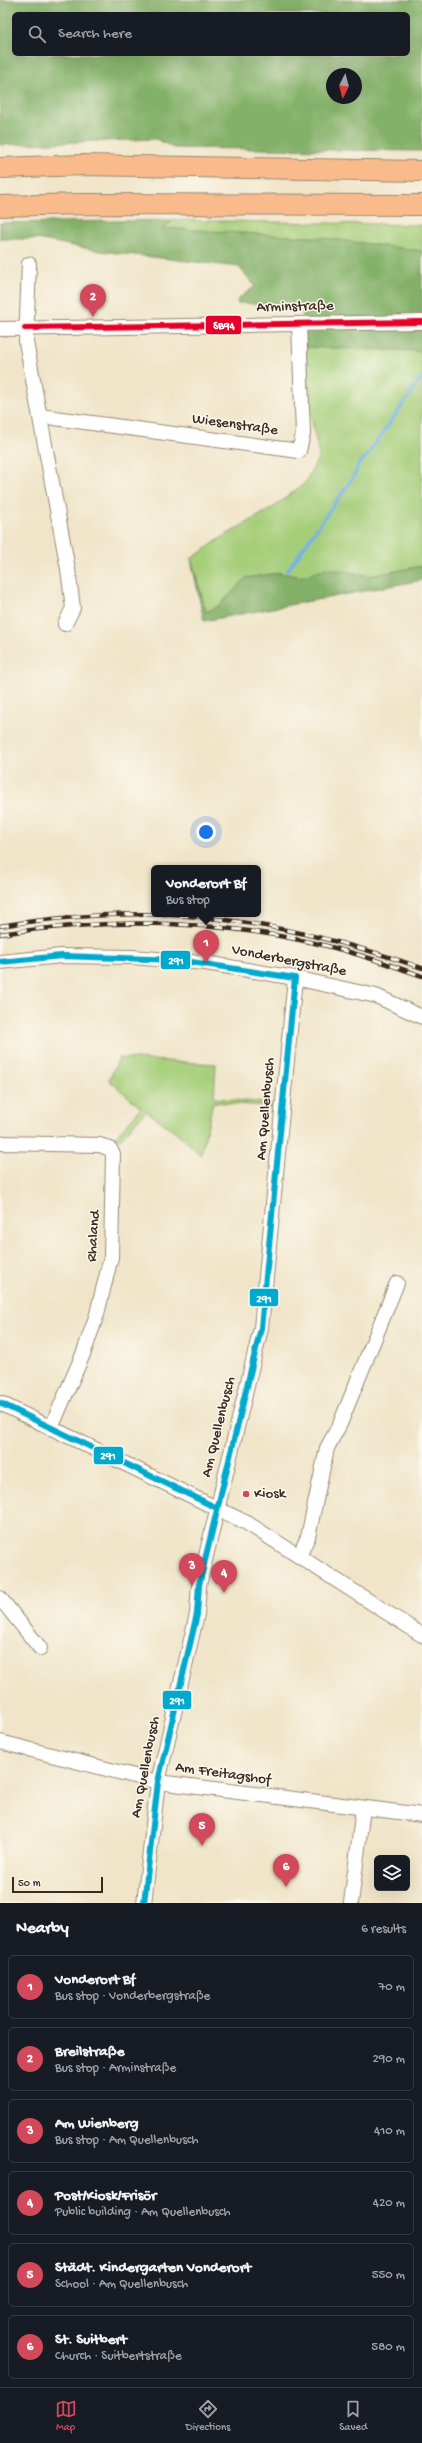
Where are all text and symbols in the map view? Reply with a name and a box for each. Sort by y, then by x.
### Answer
search box [12,12,410,56]
icon: search [26,23,48,45]
text: Search here [58,25,132,43]
north arrow [326,68,362,104]
pin: 2 [80,284,106,317]
street label: Arminstraße [256,297,334,317]
line badge: SB94 [205,315,242,335]
text: SB94 [213,321,236,333]
street label: Wiesenstraße [191,410,279,440]
your location [196,822,216,842]
popup [151,865,261,917]
text: Vonderort Bf [166,875,246,893]
text: Bus stop [166,893,210,908]
pin: 1 [193,930,219,963]
street label: Vonderbergstraße [229,941,348,981]
line badge: 291 [160,950,191,970]
text: 291 [168,956,184,968]
street label: Am Quellenbusch [253,1057,279,1161]
street label: Rhaland [83,1208,105,1262]
line badge: 291 [249,1288,279,1307]
text: 291 [256,1294,272,1306]
street label: Am Quellenbusch [198,1375,240,1479]
line badge: 291 [93,1446,124,1465]
text: 291 [100,1451,116,1463]
place label: Kiosk [254,1485,287,1503]
marker: Kiosk [241,1489,251,1499]
pin: 3 [179,1553,205,1586]
pin: 4 [211,1560,237,1593]
line badge: 291 [162,1690,192,1710]
text: 291 [169,1696,185,1708]
street label: Am Quellenbusch [127,1715,165,1819]
street label: Am Freitagshof [174,1758,273,1790]
pin: 5 [189,1813,215,1846]
pin: 6 [273,1854,299,1887]
map controls [374,1855,410,1891]
button: layers [374,1855,410,1891]
scale bar [12,1875,103,1894]
text: 50 m [18,1878,40,1890]
text: Nearby [16,1919,69,1939]
text: 6 results [361,1922,406,1937]
text: Vonderort Bf [55,1971,135,1989]
text: 1 [27,1980,33,1995]
text: 70 m [379,1980,405,1995]
text: Bus stop · Vonderbergstraße [55,1989,210,2004]
text: Breilstraße [55,2043,124,2061]
text: 2 [27,2052,33,2067]
text: 290 m [372,2052,405,2067]
text: Bus stop · Arminstraße [55,2061,176,2076]
text: Am Wienberg [55,2115,138,2133]
text: 3 [27,2124,33,2139]
text: 410 m [374,2124,405,2139]
text: Bus stop · Am Quellenbusch [55,2133,198,2148]
text: Post/Kiosk/Frisör [55,2187,156,2205]
text: 4 [27,2196,33,2211]
text: 420 m [373,2196,405,2211]
text: Public building · Am Quellenbusch [55,2205,230,2220]
text: Städt. Kindergarten Vonderort [55,2259,251,2277]
text: 5 [27,2268,33,2283]
text: 550 m [372,2268,405,2283]
text: School · Am Quellenbusch [55,2277,188,2292]
text: St. Suitbert [55,2331,127,2349]
text: 6 [27,2340,33,2355]
text: 580 m [371,2340,405,2355]
text: Church · Suitbertstraße [55,2349,182,2364]
tab: Map [55,2398,77,2434]
tab: Directions [186,2398,230,2434]
tab: Saved [339,2398,367,2434]

